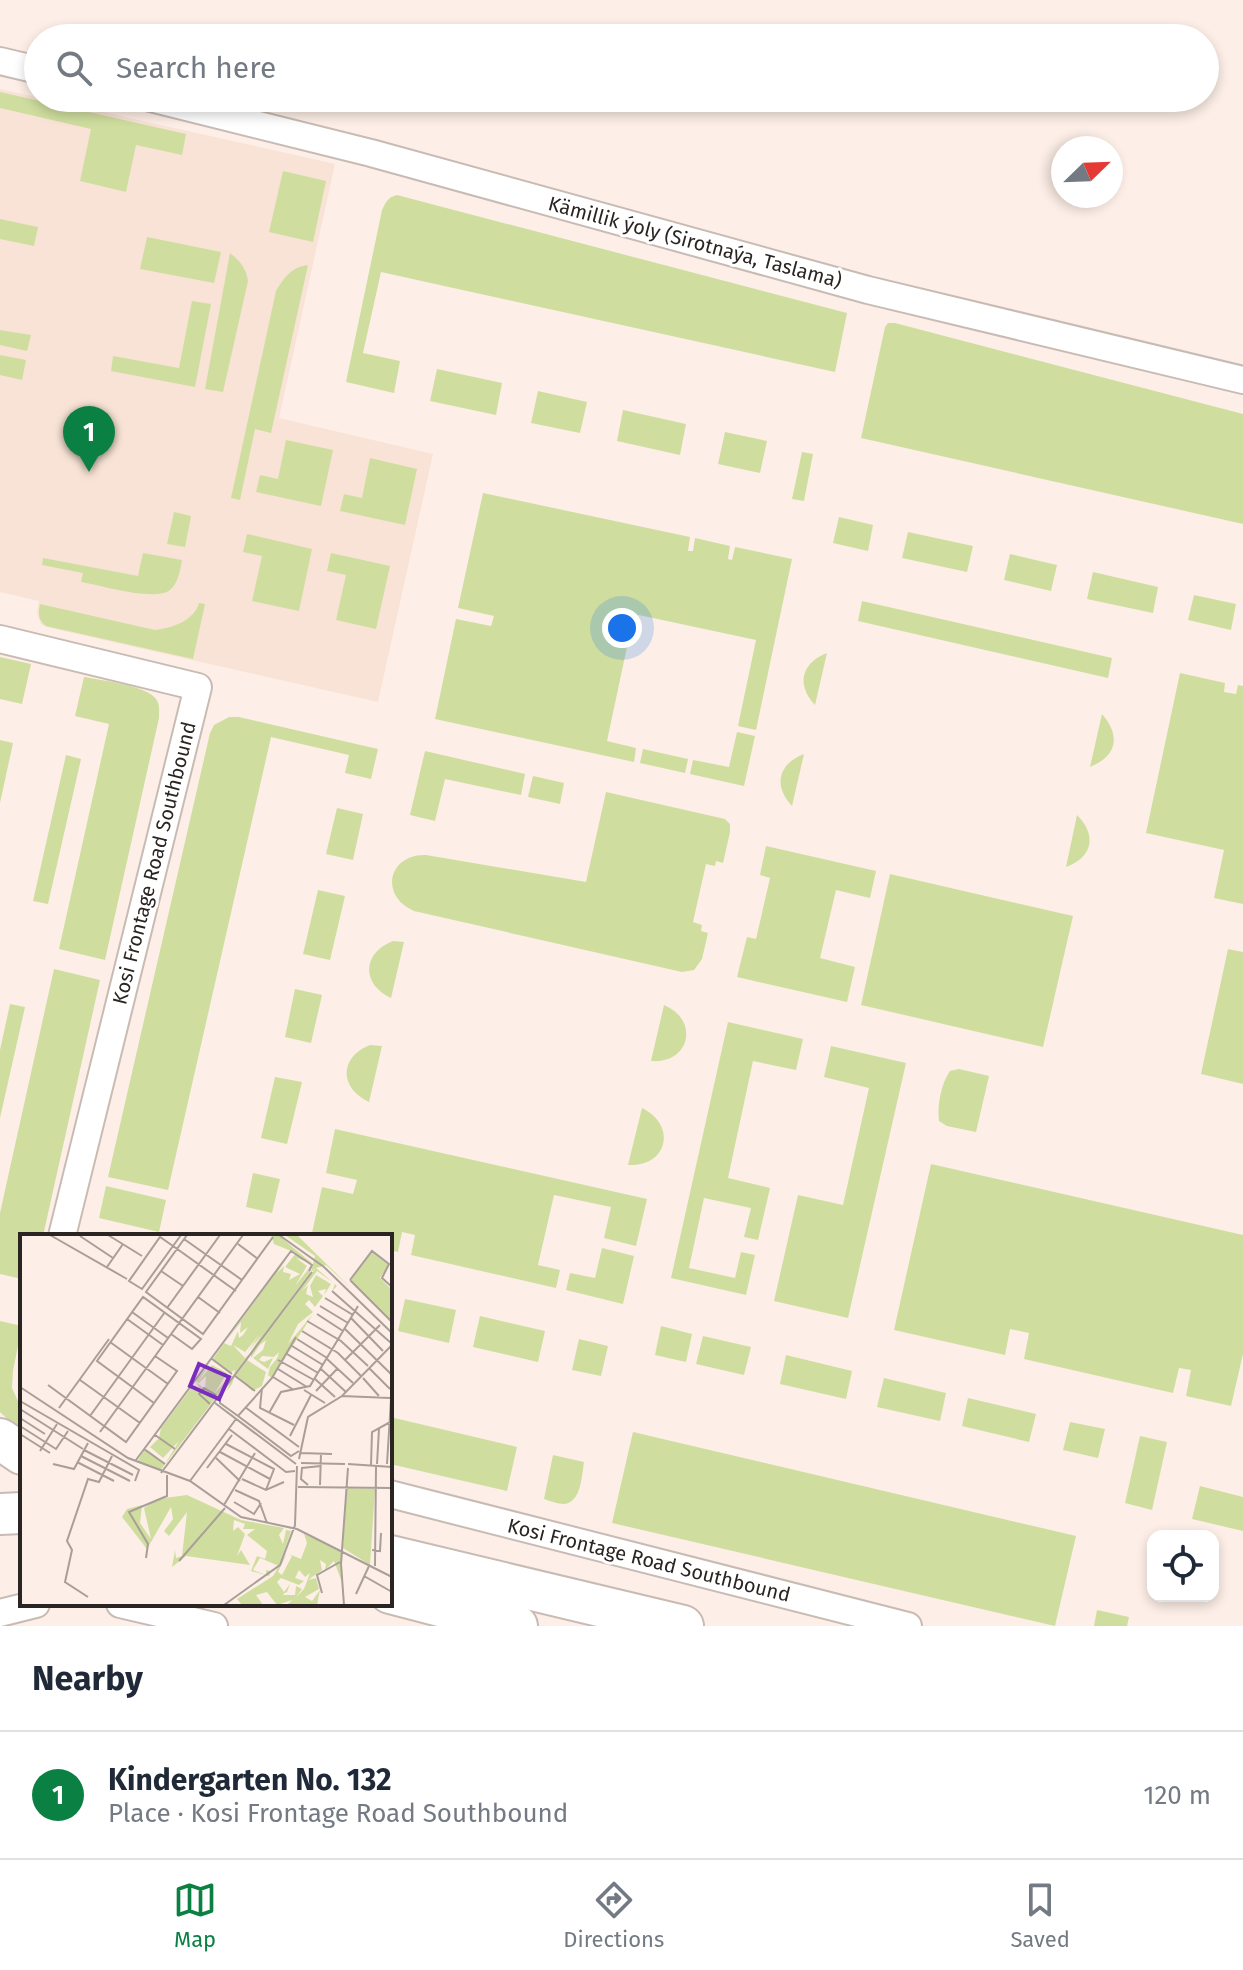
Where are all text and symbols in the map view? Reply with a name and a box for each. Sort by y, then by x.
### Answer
search box [24,24,1219,112]
icon: search [52,46,96,90]
text: Search here [116,50,276,86]
north arrow [1051,136,1123,208]
street label: Kämillik ýoly (Sirotnaýa, Taslama) [546,191,844,293]
pin: 1 [63,406,115,472]
your location [602,608,642,648]
street label: Kosi Frontage Road Southbound [107,719,201,1007]
inset map [20,1234,392,1606]
street label: Kosi Frontage Road Southbound [505,1513,793,1607]
map controls [1147,1530,1219,1602]
button: locate [1147,1530,1219,1602]
text: Nearby [32,1658,143,1699]
text: Kindergarten No. 132 [108,1762,391,1798]
text: 1 [52,1780,64,1811]
text: 120 m [1143,1780,1211,1811]
text: Place · Kosi Frontage Road Southbound [108,1798,568,1829]
tab: Map [173,1878,217,1953]
tab: Directions [563,1878,664,1953]
tab: Saved [1010,1878,1070,1953]

